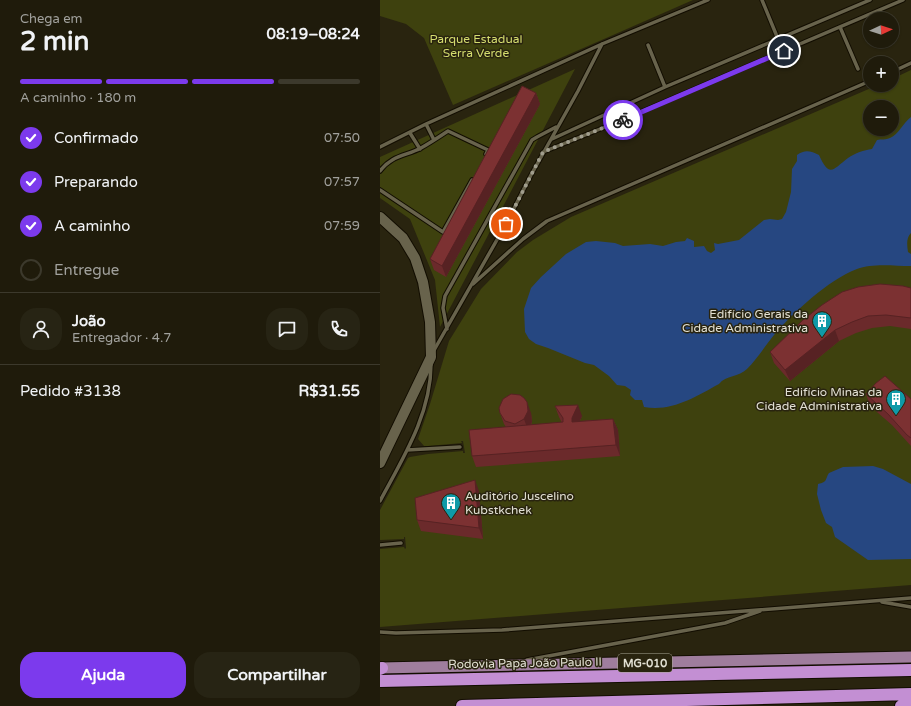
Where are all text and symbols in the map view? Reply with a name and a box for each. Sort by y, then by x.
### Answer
text: Chega em [20,11,83,27]
north arrow [863,12,899,48]
map controls [863,12,899,136]
text: 08:19–08:24 [267,25,360,43]
text: 2 min [20,26,89,57]
park label: Parque Estadual Serra Verde [430,32,522,60]
pin [767,34,801,68]
icon: home [773,40,795,62]
button: + [863,56,899,92]
text: A caminho · 180 m [20,90,136,106]
courier [603,100,643,140]
button: − [863,100,899,136]
icon: bike [612,109,634,131]
icon: check [20,127,42,149]
text: Confirmado [54,129,138,147]
text: 07:50 [324,130,360,146]
icon: check [20,171,42,193]
text: Preparando [54,173,138,191]
text: 07:57 [324,174,360,190]
pin [489,207,523,241]
icon: bag [495,213,517,235]
icon: check [20,215,42,237]
text: A caminho [54,217,130,235]
text: 07:59 [324,218,360,234]
text: Entregue [54,261,119,279]
place label: Edifício Gerais da Cidade Administrativa [682,307,808,335]
button: person [20,308,62,350]
button: chat [266,308,308,350]
button: phone [318,308,360,350]
building icon: Edifício Gerais da Cidade Administrativa [811,310,833,338]
text: João [72,312,106,330]
text: Entregador · 4.7 [72,330,171,346]
text: Pedido #3138 [20,382,121,400]
text: R$31.55 [298,382,360,400]
place label: Edifício Minas da Cidade Administrativa [756,385,882,413]
building icon: Edifício Minas da Cidade Administrativa [885,388,907,416]
place label: Auditório Juscelino Kubstkchek [465,489,574,517]
building icon: Auditório Juscelino Kubstkchek [440,492,462,520]
button: Ajuda [20,652,186,698]
button: Compartilhar [194,652,360,698]
road number: MG-010 [618,654,672,672]
street label: Rodovia Papa João Paulo II [448,655,602,671]

